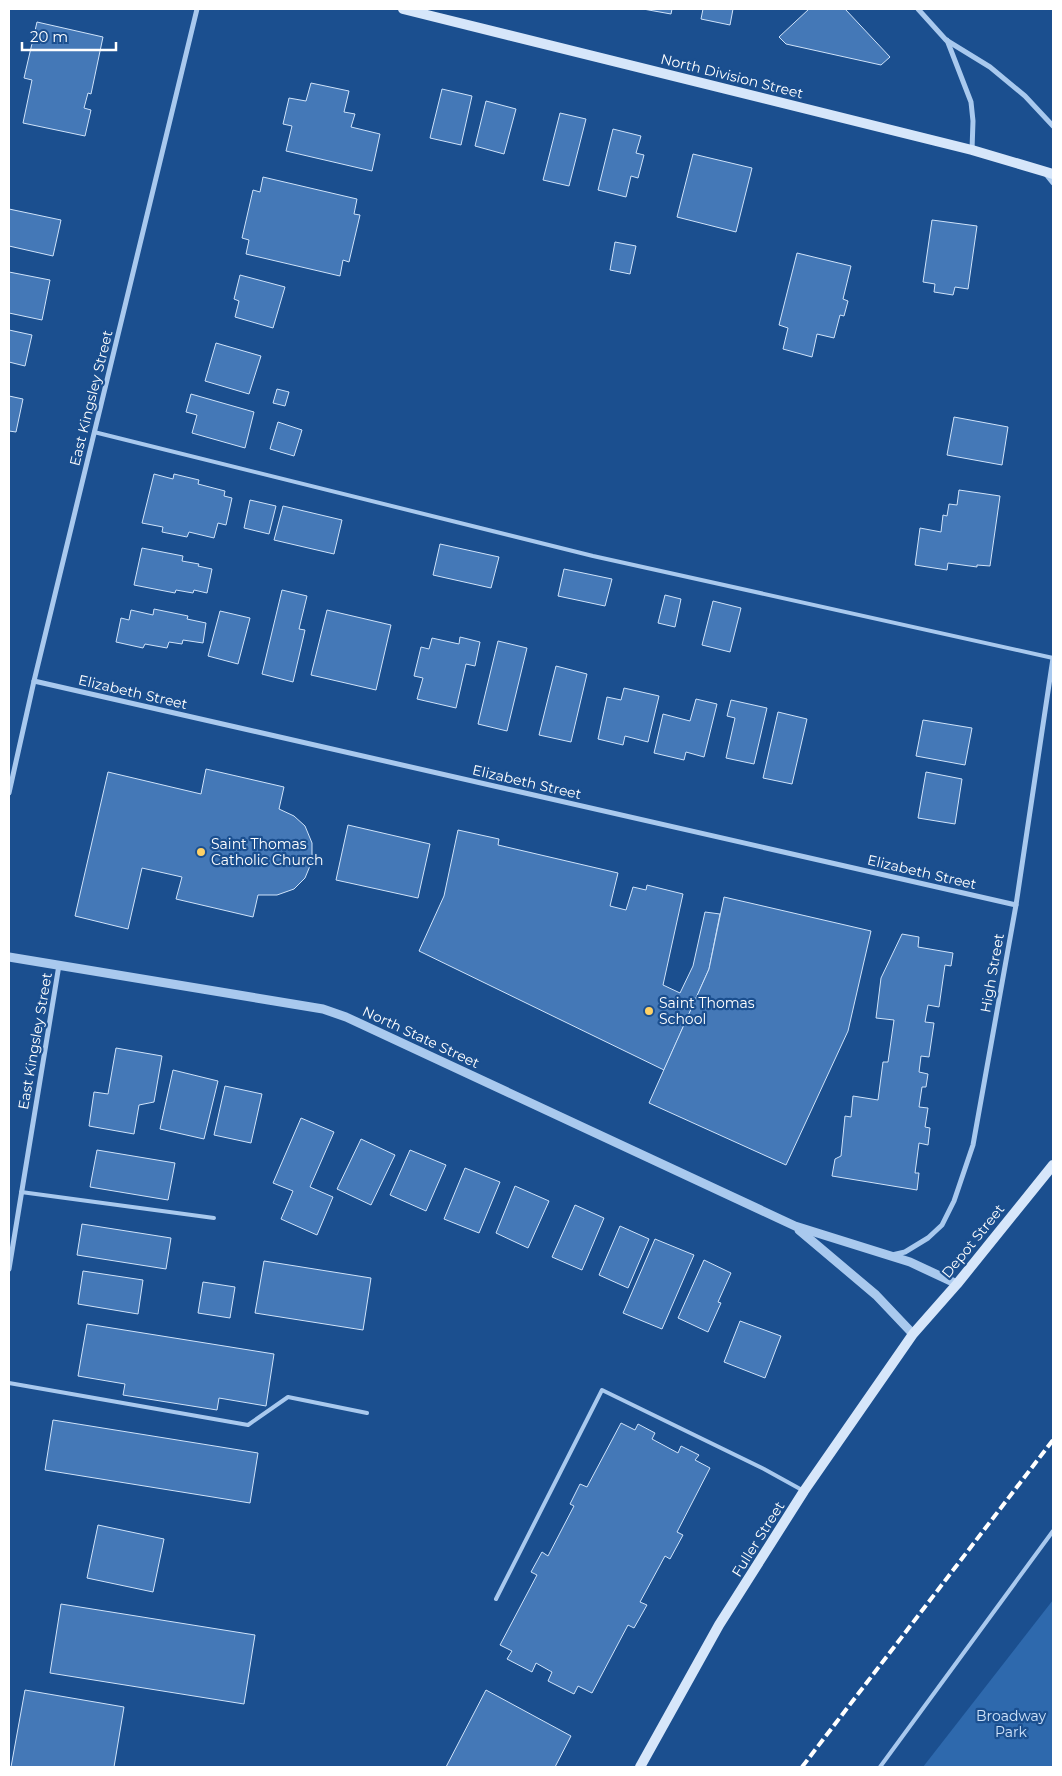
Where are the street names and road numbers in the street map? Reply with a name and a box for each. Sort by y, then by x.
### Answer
street label: North Division Street [659,50,805,103]
street label: East Kingsley Street [65,328,117,468]
street label: Elizabeth Street [77,671,190,713]
street label: Elizabeth Street [471,761,584,803]
street label: Elizabeth Street [866,851,979,893]
street label: High Street [976,932,1008,1014]
street label: East Kingsley Street [14,971,56,1111]
street label: North State Street [360,1002,483,1072]
street label: Depot Street [938,1200,1009,1282]
street label: Fuller Street [728,1498,788,1580]

